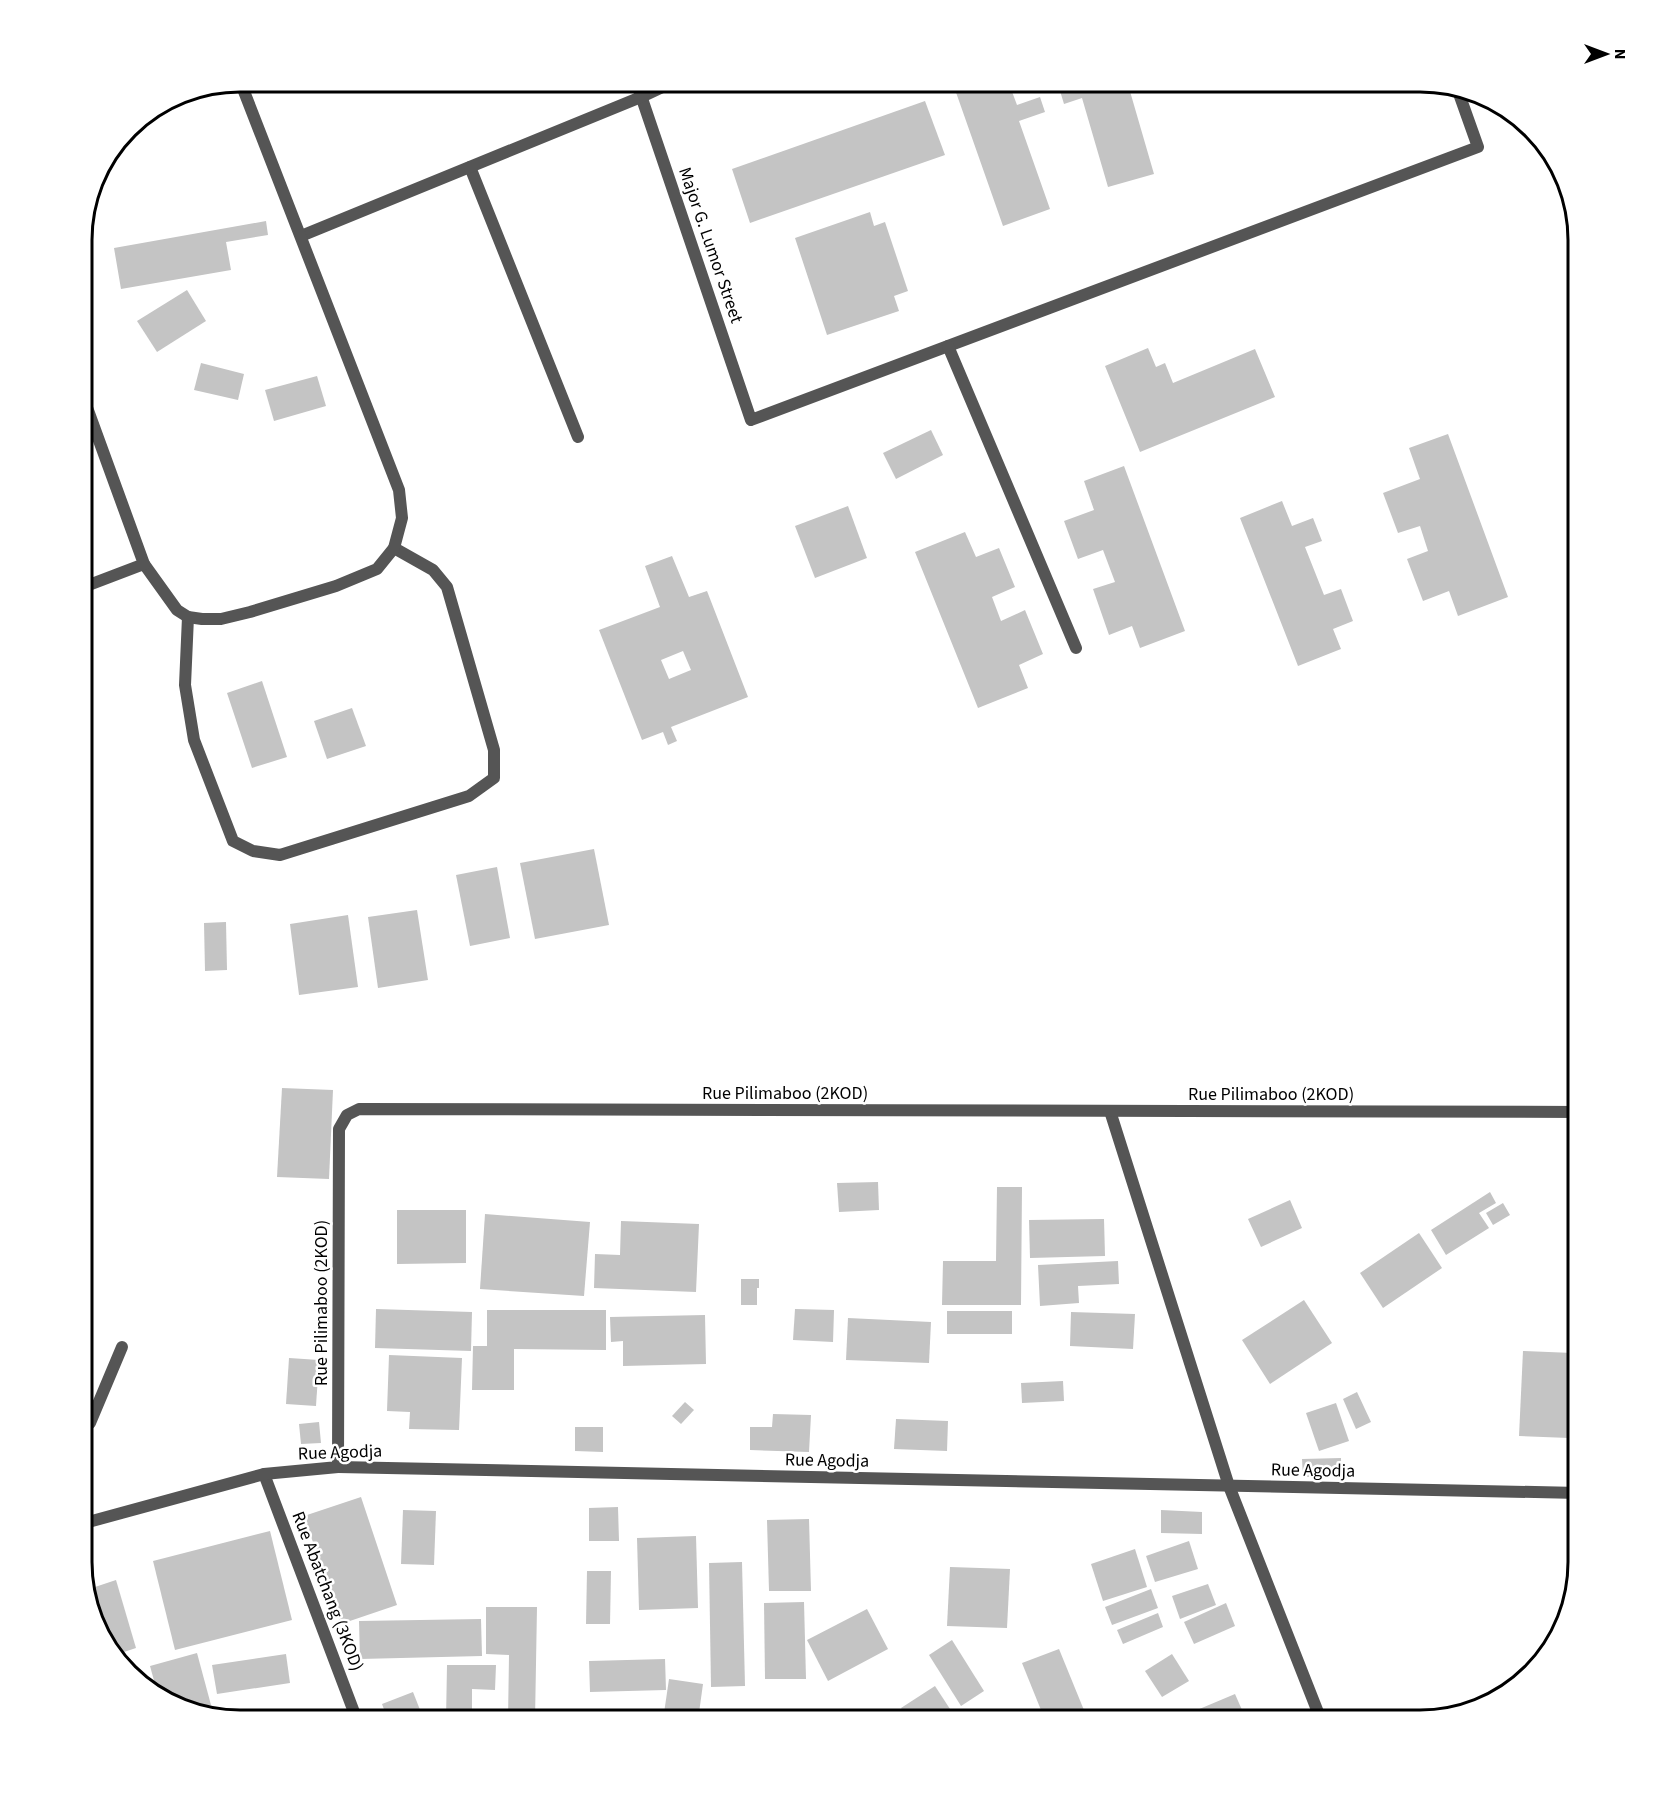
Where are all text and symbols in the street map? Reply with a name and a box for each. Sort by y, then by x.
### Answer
north arrow [1576,24,1636,84]
text: N [1609,49,1631,59]
street label: Major G. Lumor Street [672,164,749,326]
street label: Rue Pilimaboo (2KOD) [702,1081,868,1106]
street label: Rue Pilimaboo (2KOD) [1188,1082,1354,1107]
street label: Rue Pilimaboo (2KOD) [309,1220,334,1386]
street label: Rue Agodja [297,1439,383,1466]
street label: Rue Agodja [785,1447,869,1474]
street label: Rue Agodja [1271,1457,1355,1484]
street label: Rue Abatchang (3KOD) [286,1508,370,1675]

